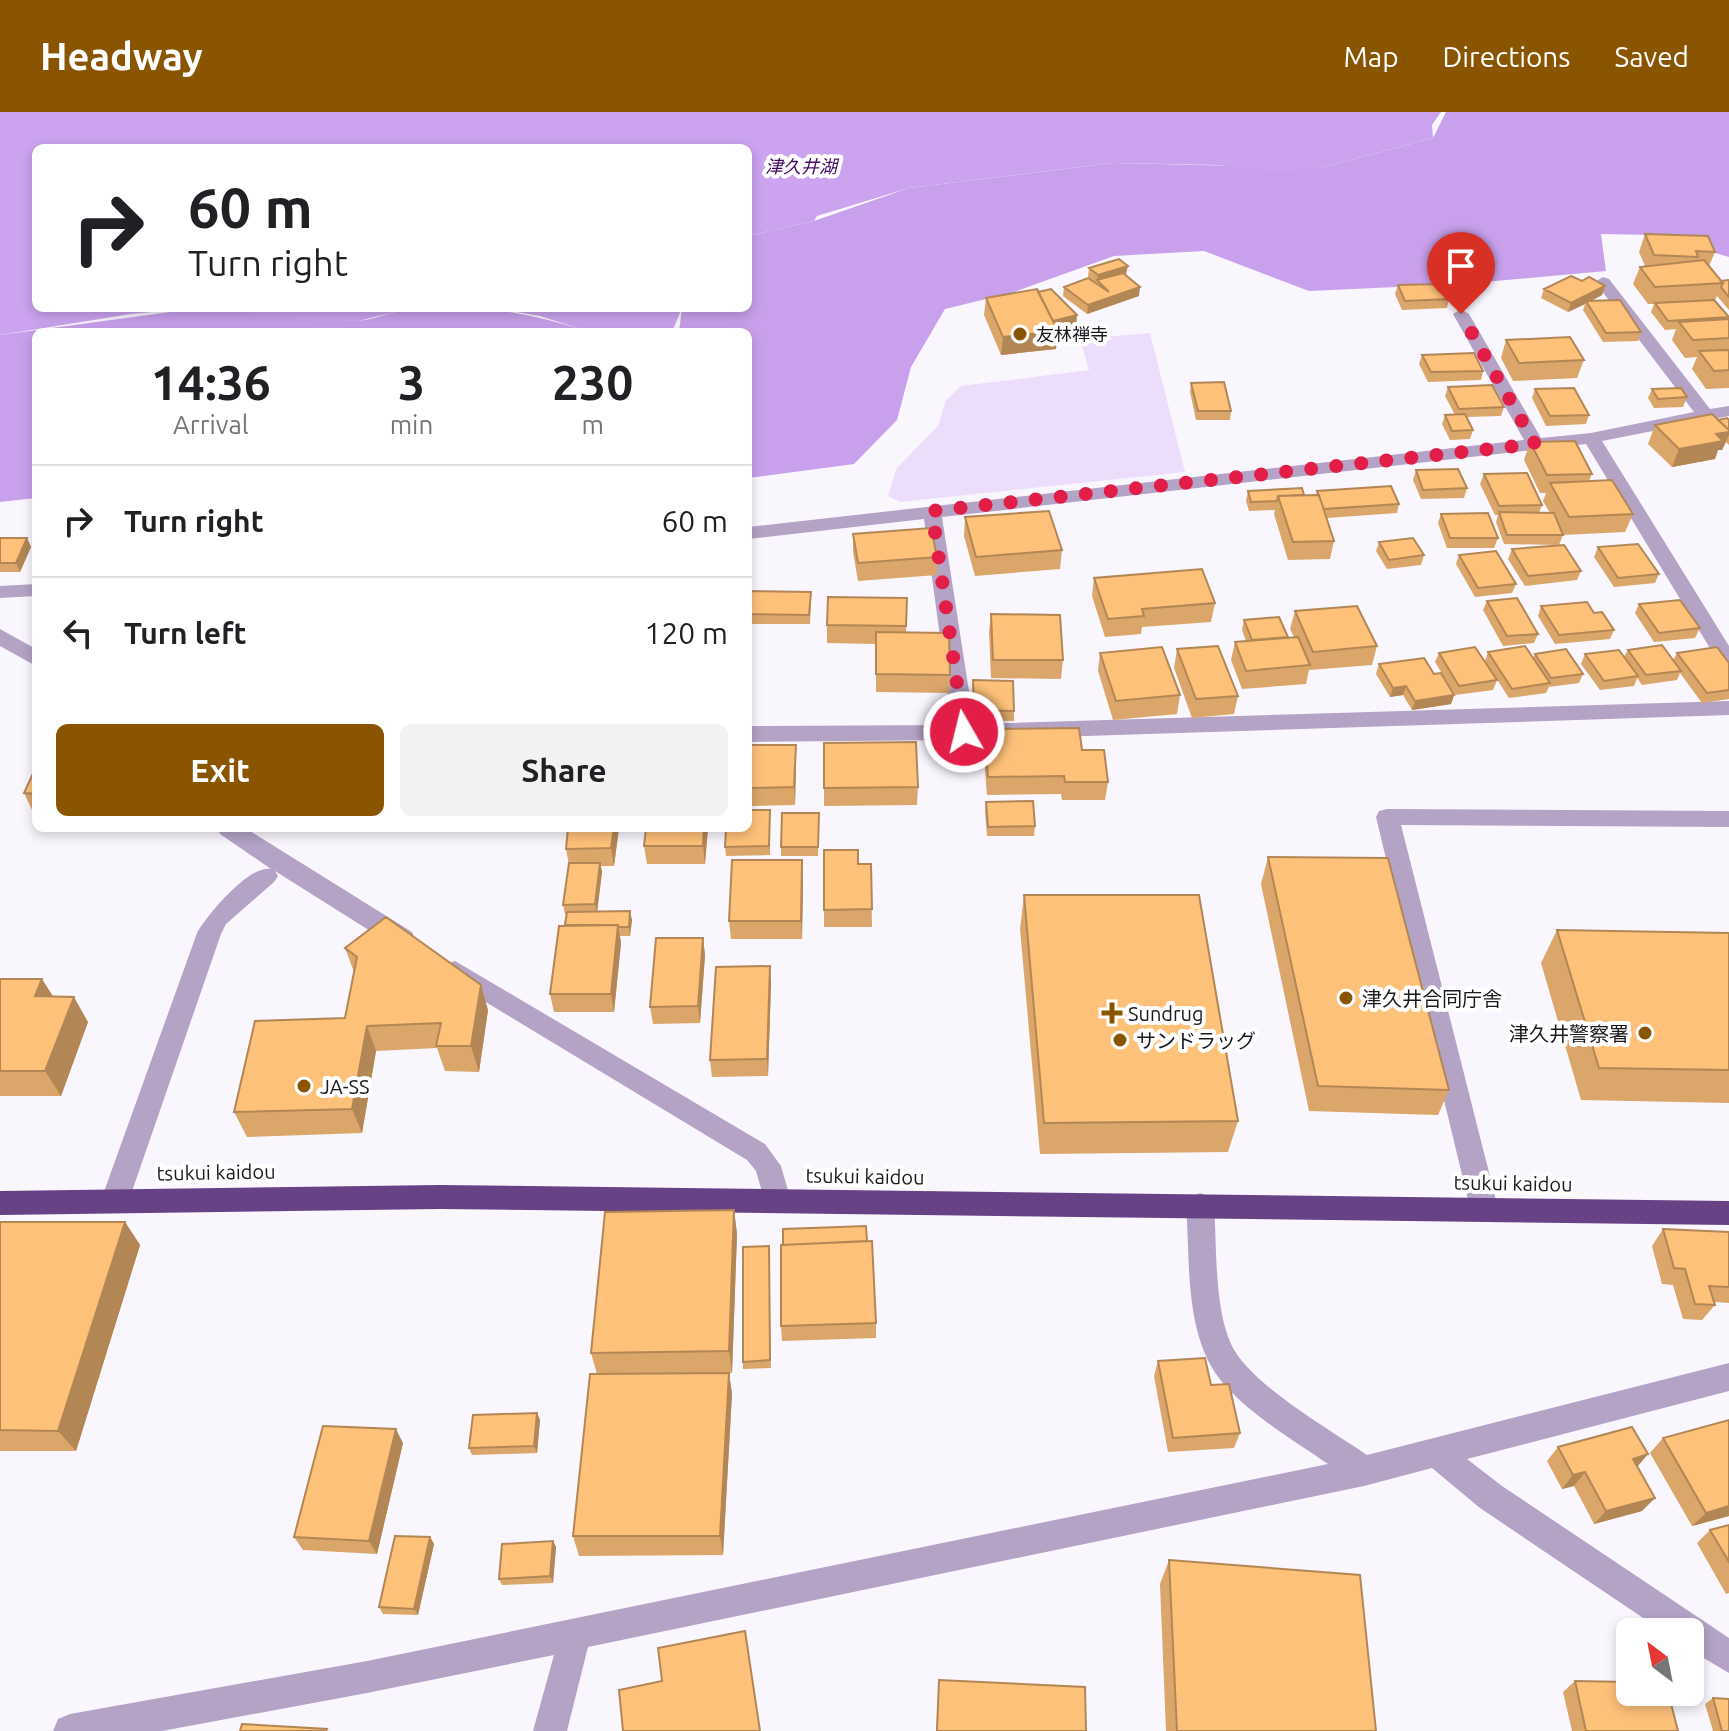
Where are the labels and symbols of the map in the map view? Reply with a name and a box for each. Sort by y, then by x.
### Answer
water label: 津久井湖 [765,156,840,176]
pin [1427,232,1495,314]
place label: 友林禅寺 [1036,324,1108,344]
marker: 友林禅寺 [1011,325,1029,343]
position arrow [922,690,1006,774]
place label: 津久井合同庁舎 [1362,987,1502,1010]
marker: 津久井合同庁舎 [1337,989,1355,1007]
place label: Sundrug [1128,1002,1204,1025]
marker: Sundrug [1103,1004,1121,1022]
place label: 津久井警察署 [1509,1022,1629,1045]
marker: 津久井警察署 [1636,1024,1654,1042]
place label: サンドラッグ [1136,1029,1256,1052]
marker: サンドラッグ [1111,1031,1129,1049]
place label: JA-SS [320,1075,370,1098]
marker: JA-SS [295,1077,313,1095]
street label: tsukui kaidou [156,1159,276,1185]
street label: tsukui kaidou [805,1163,925,1189]
street label: tsukui kaidou [1453,1170,1573,1196]
north arrow [1616,1618,1704,1706]

